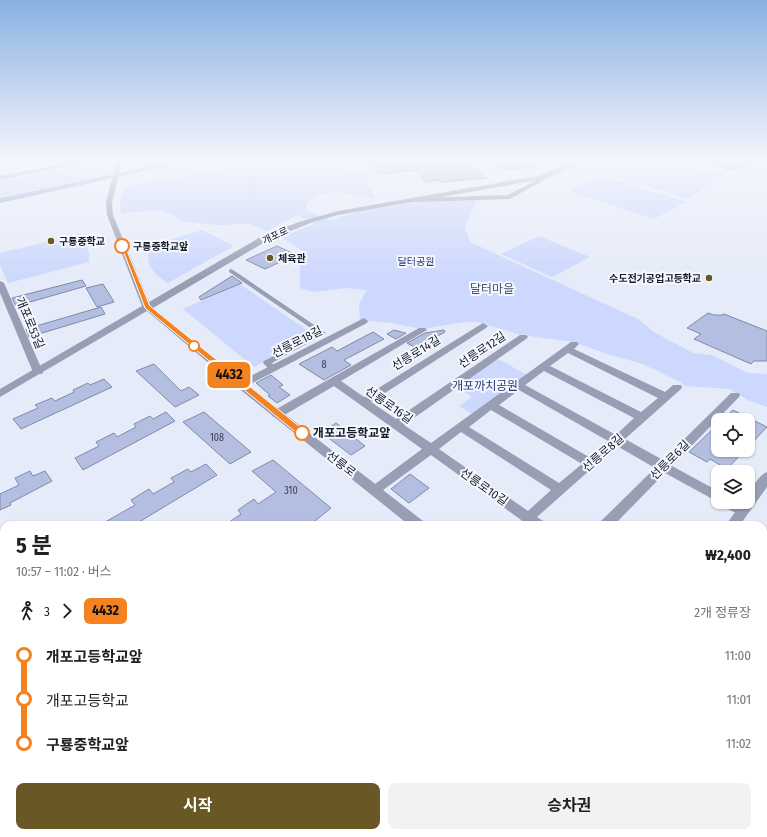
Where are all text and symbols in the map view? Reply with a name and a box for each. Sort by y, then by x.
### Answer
street label: 개포로 [260,225,290,247]
place label: 구룡중학교 [59,235,105,248]
marker: 구룡중학교 [46,236,56,246]
marker: 구룡중학교앞 [114,238,130,254]
place label: 구룡중학교앞 [133,240,188,253]
marker: 체육관 [265,253,275,263]
place label: 체육관 [278,253,306,265]
park label: 달터공원 [398,256,434,268]
place label: 수도전기공업고등학교 [609,272,701,285]
marker: 수도전기공업고등학교 [704,273,714,283]
district label: 달터마을 [470,282,514,296]
street label: 개포로53길 [13,295,47,351]
street label: 선릉로18길 [269,323,325,361]
street label: 선릉로12길 [456,329,508,371]
street label: 선릉로14길 [389,333,443,373]
unlabelled marker [188,340,200,352]
house number: 8 [322,359,327,371]
line badge: 4432 [201,362,257,388]
text: 4432 [215,366,243,383]
park label: 개포까치공원 [452,379,518,393]
street label: 선릉로16길 [363,384,415,426]
map controls [711,413,755,509]
button: locate [711,413,755,457]
marker: 개포고등학교앞 [294,425,310,441]
place label: 개포고등학교앞 [313,426,390,440]
street label: 선릉로8길 [579,431,627,475]
house number: 108 [210,432,224,444]
street label: 선릉로6길 [647,437,693,483]
street label: 선릉로 [324,448,358,480]
street label: 선릉로10길 [457,465,511,509]
button: layers [711,465,755,509]
house number: 310 [284,485,298,497]
text: 5 분 [16,532,52,559]
text: ₩2,400 [705,546,751,564]
text: 10:57 – 11:02 · 버스 [16,564,112,579]
icon: walk [16,600,38,622]
icon: forward [56,600,78,622]
text: 4432 [92,602,119,619]
text: 3 [44,604,50,619]
text: 2개 정류장 [694,605,751,620]
text: 개포고등학교앞 [46,648,143,666]
text: 11:00 [725,648,751,663]
text: 개포고등학교 [46,692,129,710]
text: 11:01 [727,692,751,707]
text: 구룡중학교앞 [46,736,129,754]
text: 11:02 [726,736,751,751]
button: 시작 [16,783,380,829]
button: 승차권 [388,783,751,829]

